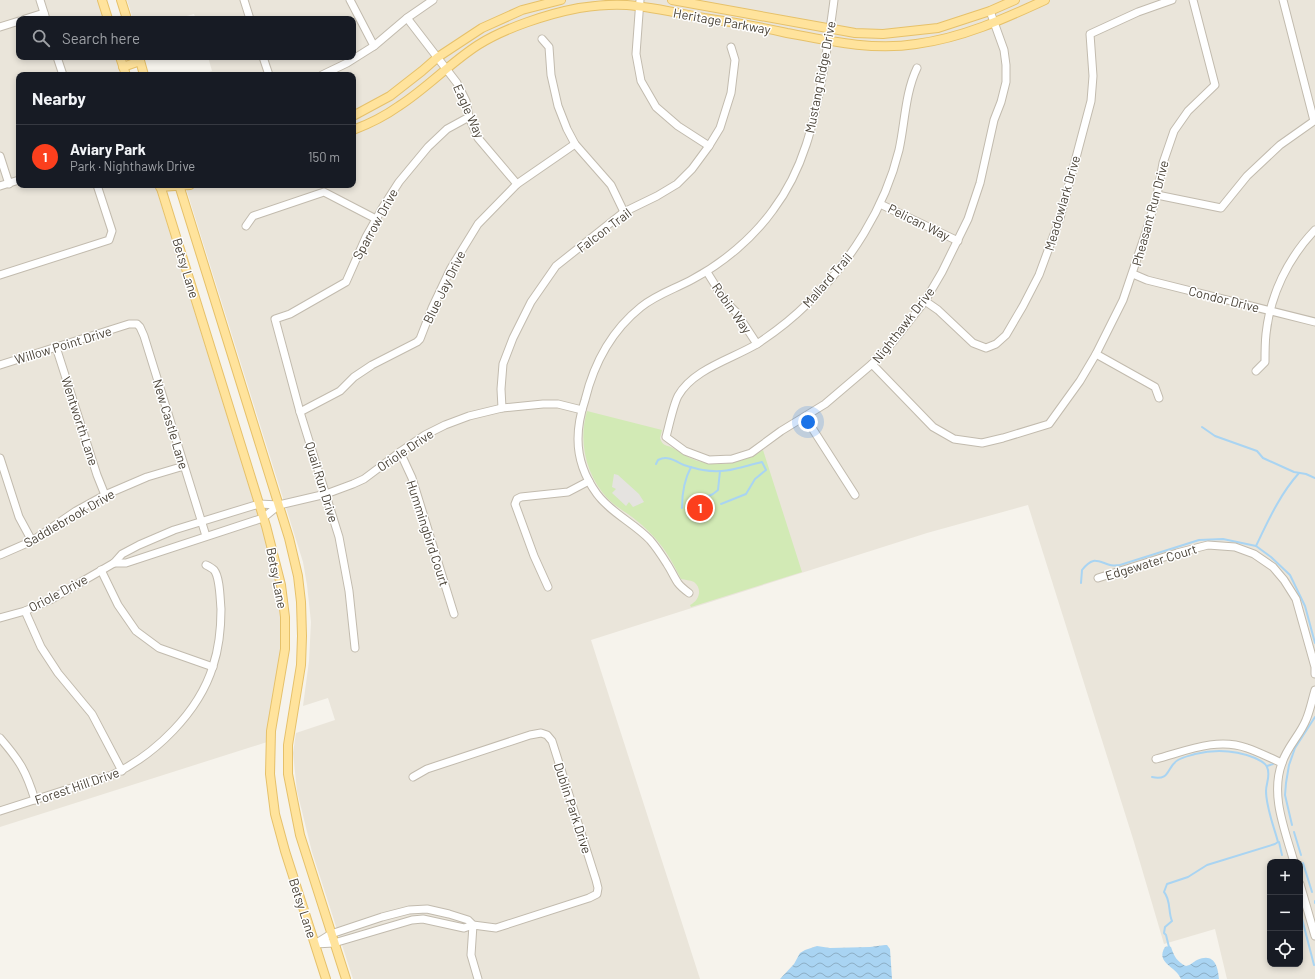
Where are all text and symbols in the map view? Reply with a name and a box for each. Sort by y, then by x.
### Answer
street label: Heritage Parkway [672,5,772,37]
search box [16,16,356,60]
street label: Mustang Ridge Drive [801,19,839,135]
icon: search [30,27,52,49]
text: Search here [62,29,140,47]
street label: Eagle Way [450,82,488,140]
text: Nearby [32,88,86,108]
text: Aviary Park [70,140,146,158]
text: 1 [43,149,47,165]
text: 150 m [308,149,340,165]
street label: Meadowlark Drive [1041,153,1083,253]
text: Park · Nighthawk Drive [70,158,195,174]
street label: Pheasant Run Drive [1128,158,1172,268]
street label: Sparrow Drive [349,186,401,262]
street label: Pelican Way [885,200,953,244]
street label: Falcon Trail [573,204,635,256]
street label: Betsy Lane [169,236,203,300]
street label: Blue Jay Drive [419,248,469,326]
street label: Mallard Trail [799,249,855,311]
street label: Robin Way [709,280,755,336]
street label: Condor Drive [1187,282,1261,316]
street label: Nighthawk Drive [868,284,938,366]
street label: Willow Point Drive [13,323,114,367]
street label: Wentworth Lane [58,374,102,468]
street label: New Castle Lane [150,377,192,471]
your location [798,412,818,432]
street label: Oriole Drive [374,425,436,475]
street label: Quail Run Drive [302,440,342,524]
street label: Hummingbird Court [403,478,453,588]
street label: Saddlebrook Drive [21,485,117,551]
pin: 1 [687,493,713,523]
street label: Edgewater Court [1103,540,1199,584]
street label: Betsy Lane [263,546,291,610]
street label: Oriole Drive [26,571,90,615]
street label: Dublin Park Drive [551,760,595,856]
street label: Forest Hill Drive [33,764,121,808]
map controls [1267,859,1303,967]
button: + [1267,859,1303,895]
street label: Betsy Lane [286,876,320,940]
button: − [1267,895,1303,931]
button: locate [1267,931,1303,967]

